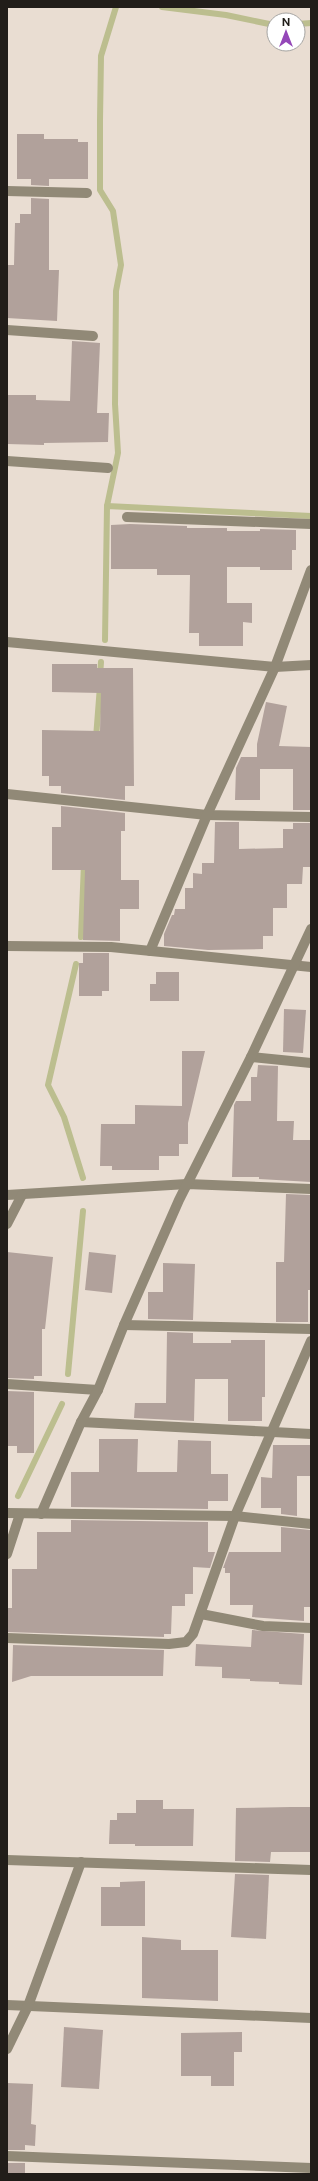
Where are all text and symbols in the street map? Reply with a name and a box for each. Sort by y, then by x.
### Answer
north arrow [266,12,306,52]
text: N [282,16,290,28]

